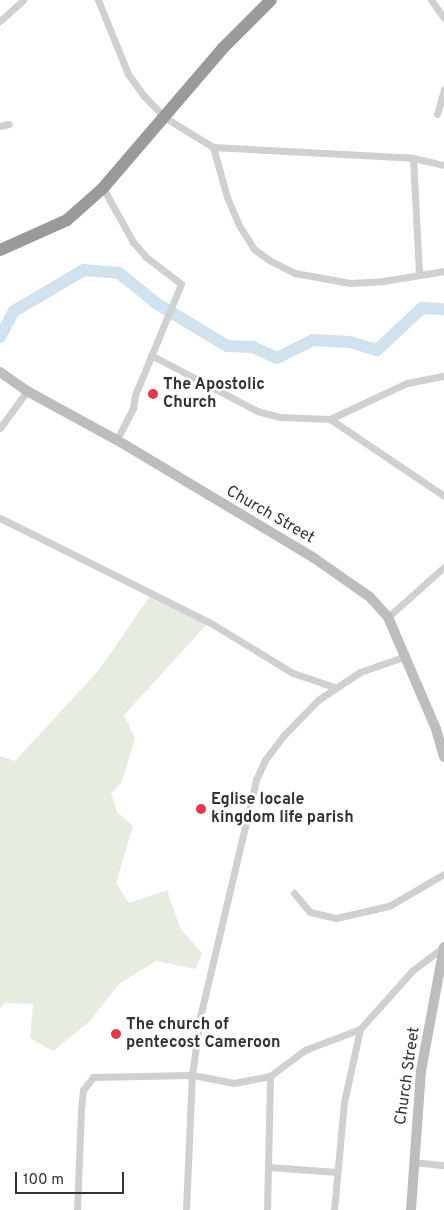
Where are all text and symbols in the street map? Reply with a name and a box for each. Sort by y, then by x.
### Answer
place label: The Apostolic Church [163,375,266,413]
marker: The Apostolic Church [147,388,159,400]
street label: Church Street [222,482,318,548]
place label: Eglise locale kingdom life parish [211,790,354,828]
marker: Eglise locale kingdom life parish [195,803,207,815]
place label: The church of pentecost Cameroon [126,1015,280,1053]
street label: Church Street [392,1026,424,1126]
marker: The church of pentecost Cameroon [110,1028,122,1040]
scale bar [18,1162,126,1194]
text: 100 m [23,1171,64,1190]

